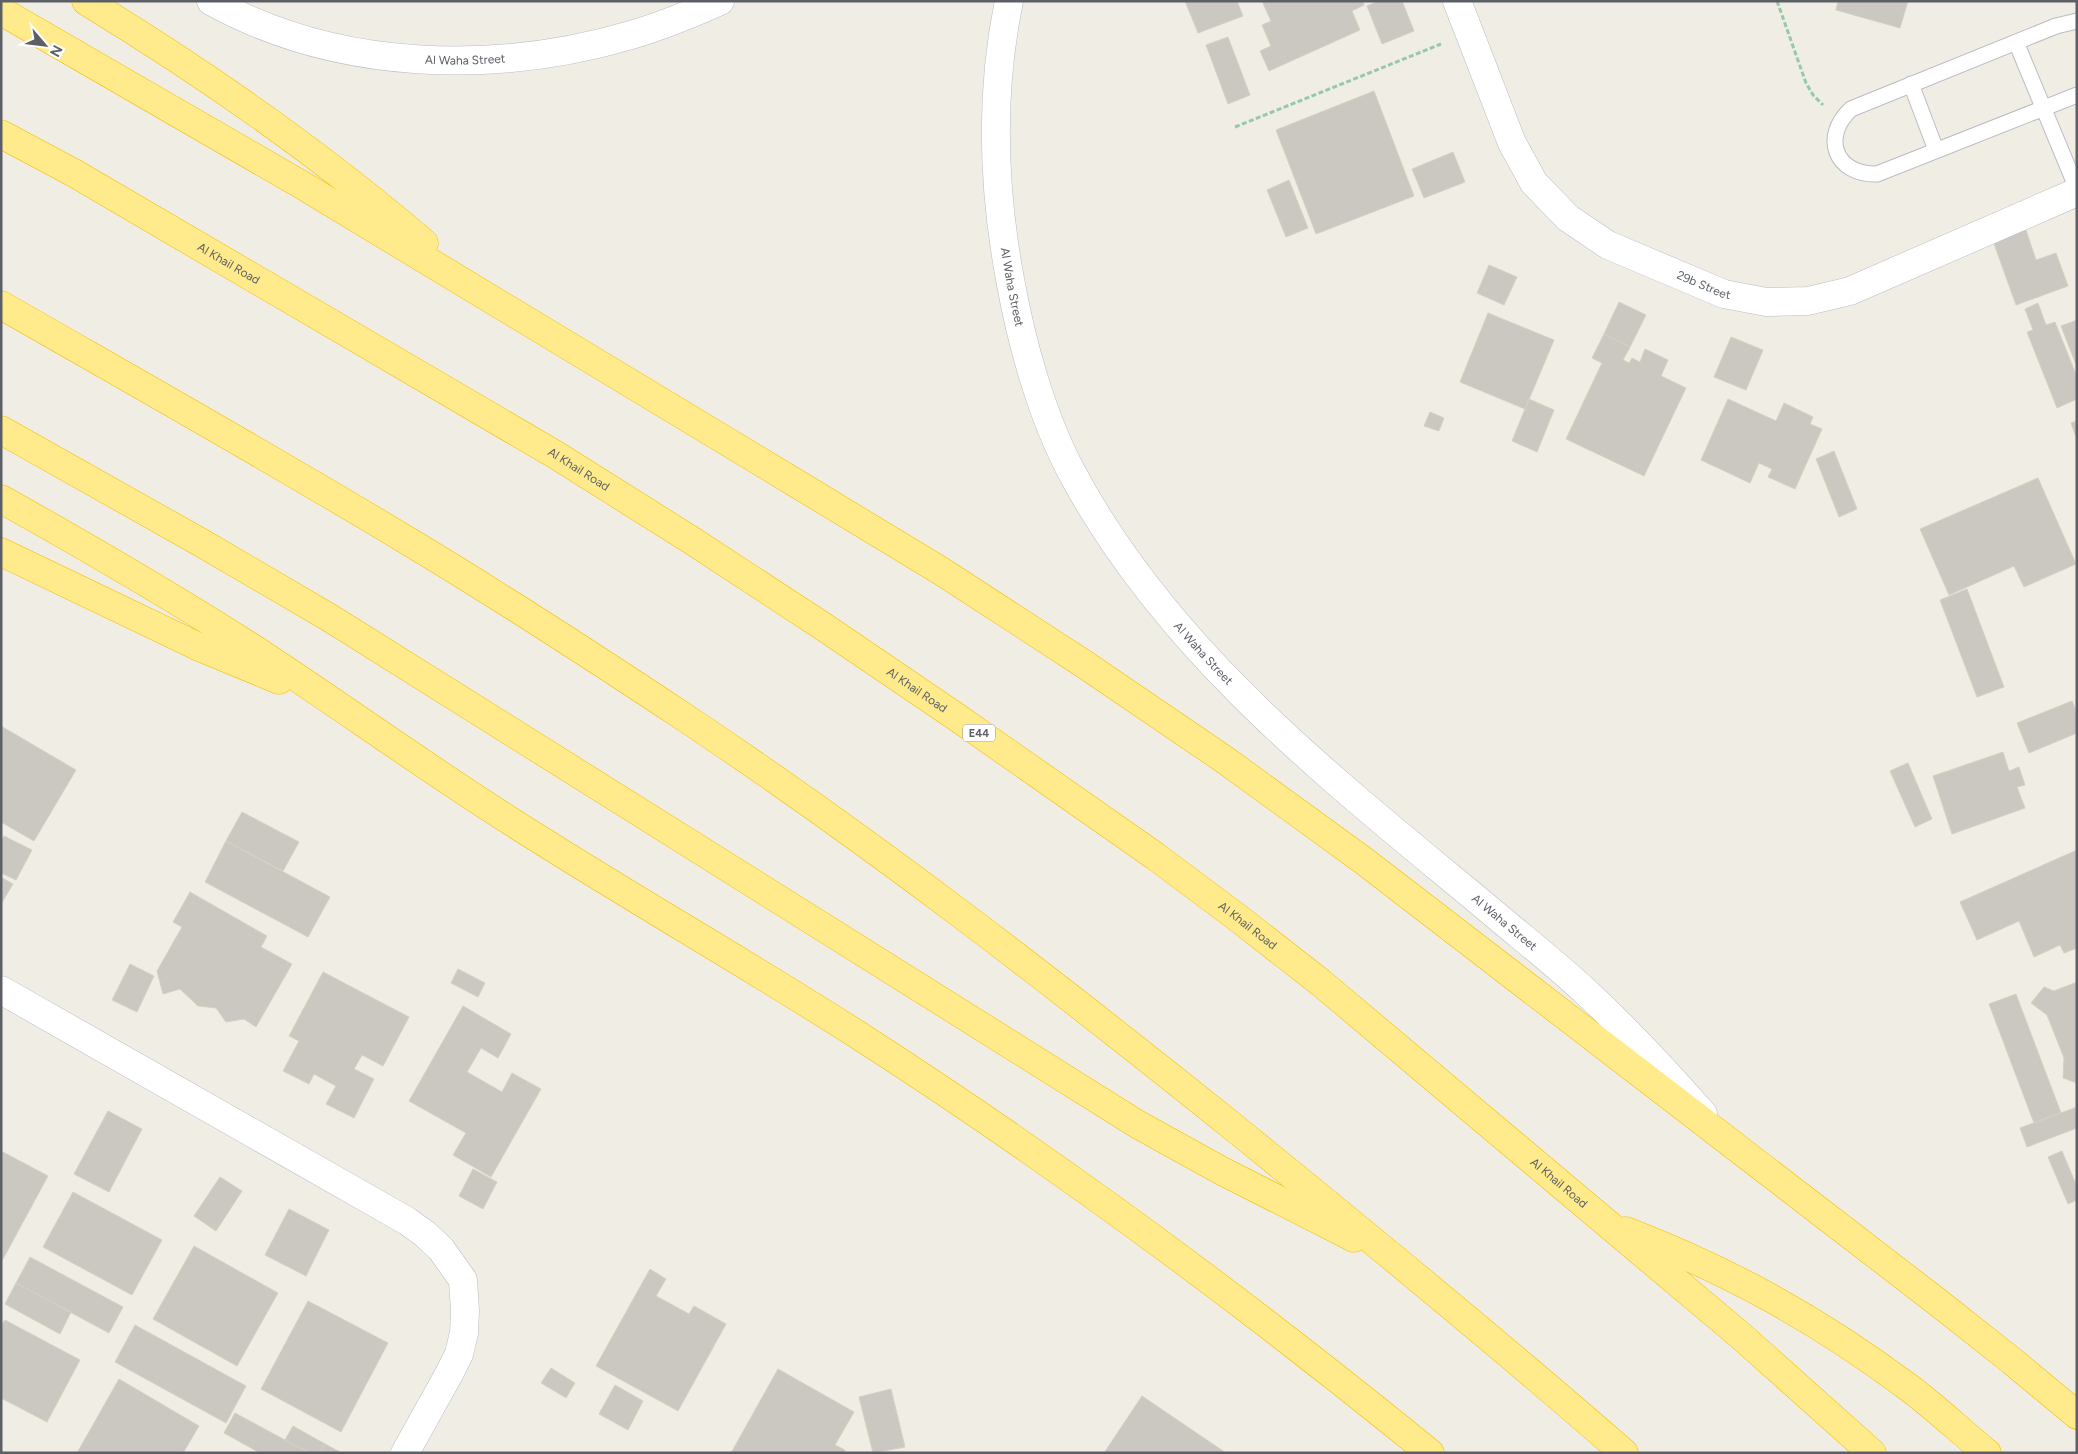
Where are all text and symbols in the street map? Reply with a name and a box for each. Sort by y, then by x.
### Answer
north arrow [20,20,70,70]
text: N [46,42,66,60]
street label: Al Waha Street [425,51,506,68]
street label: Al Khail Road [195,240,262,287]
street label: Al Waha Street [998,246,1027,328]
street label: 29b Street [1675,268,1732,302]
street label: Al Khail Road [545,445,612,494]
street label: Al Waha Street [1171,619,1236,688]
street label: Al Khail Road [884,665,950,716]
road number: E44 [963,724,995,741]
street label: Al Waha Street [1469,891,1540,954]
street label: Al Khail Road [1216,899,1280,953]
street label: Al Khail Road [1528,1155,1590,1211]

